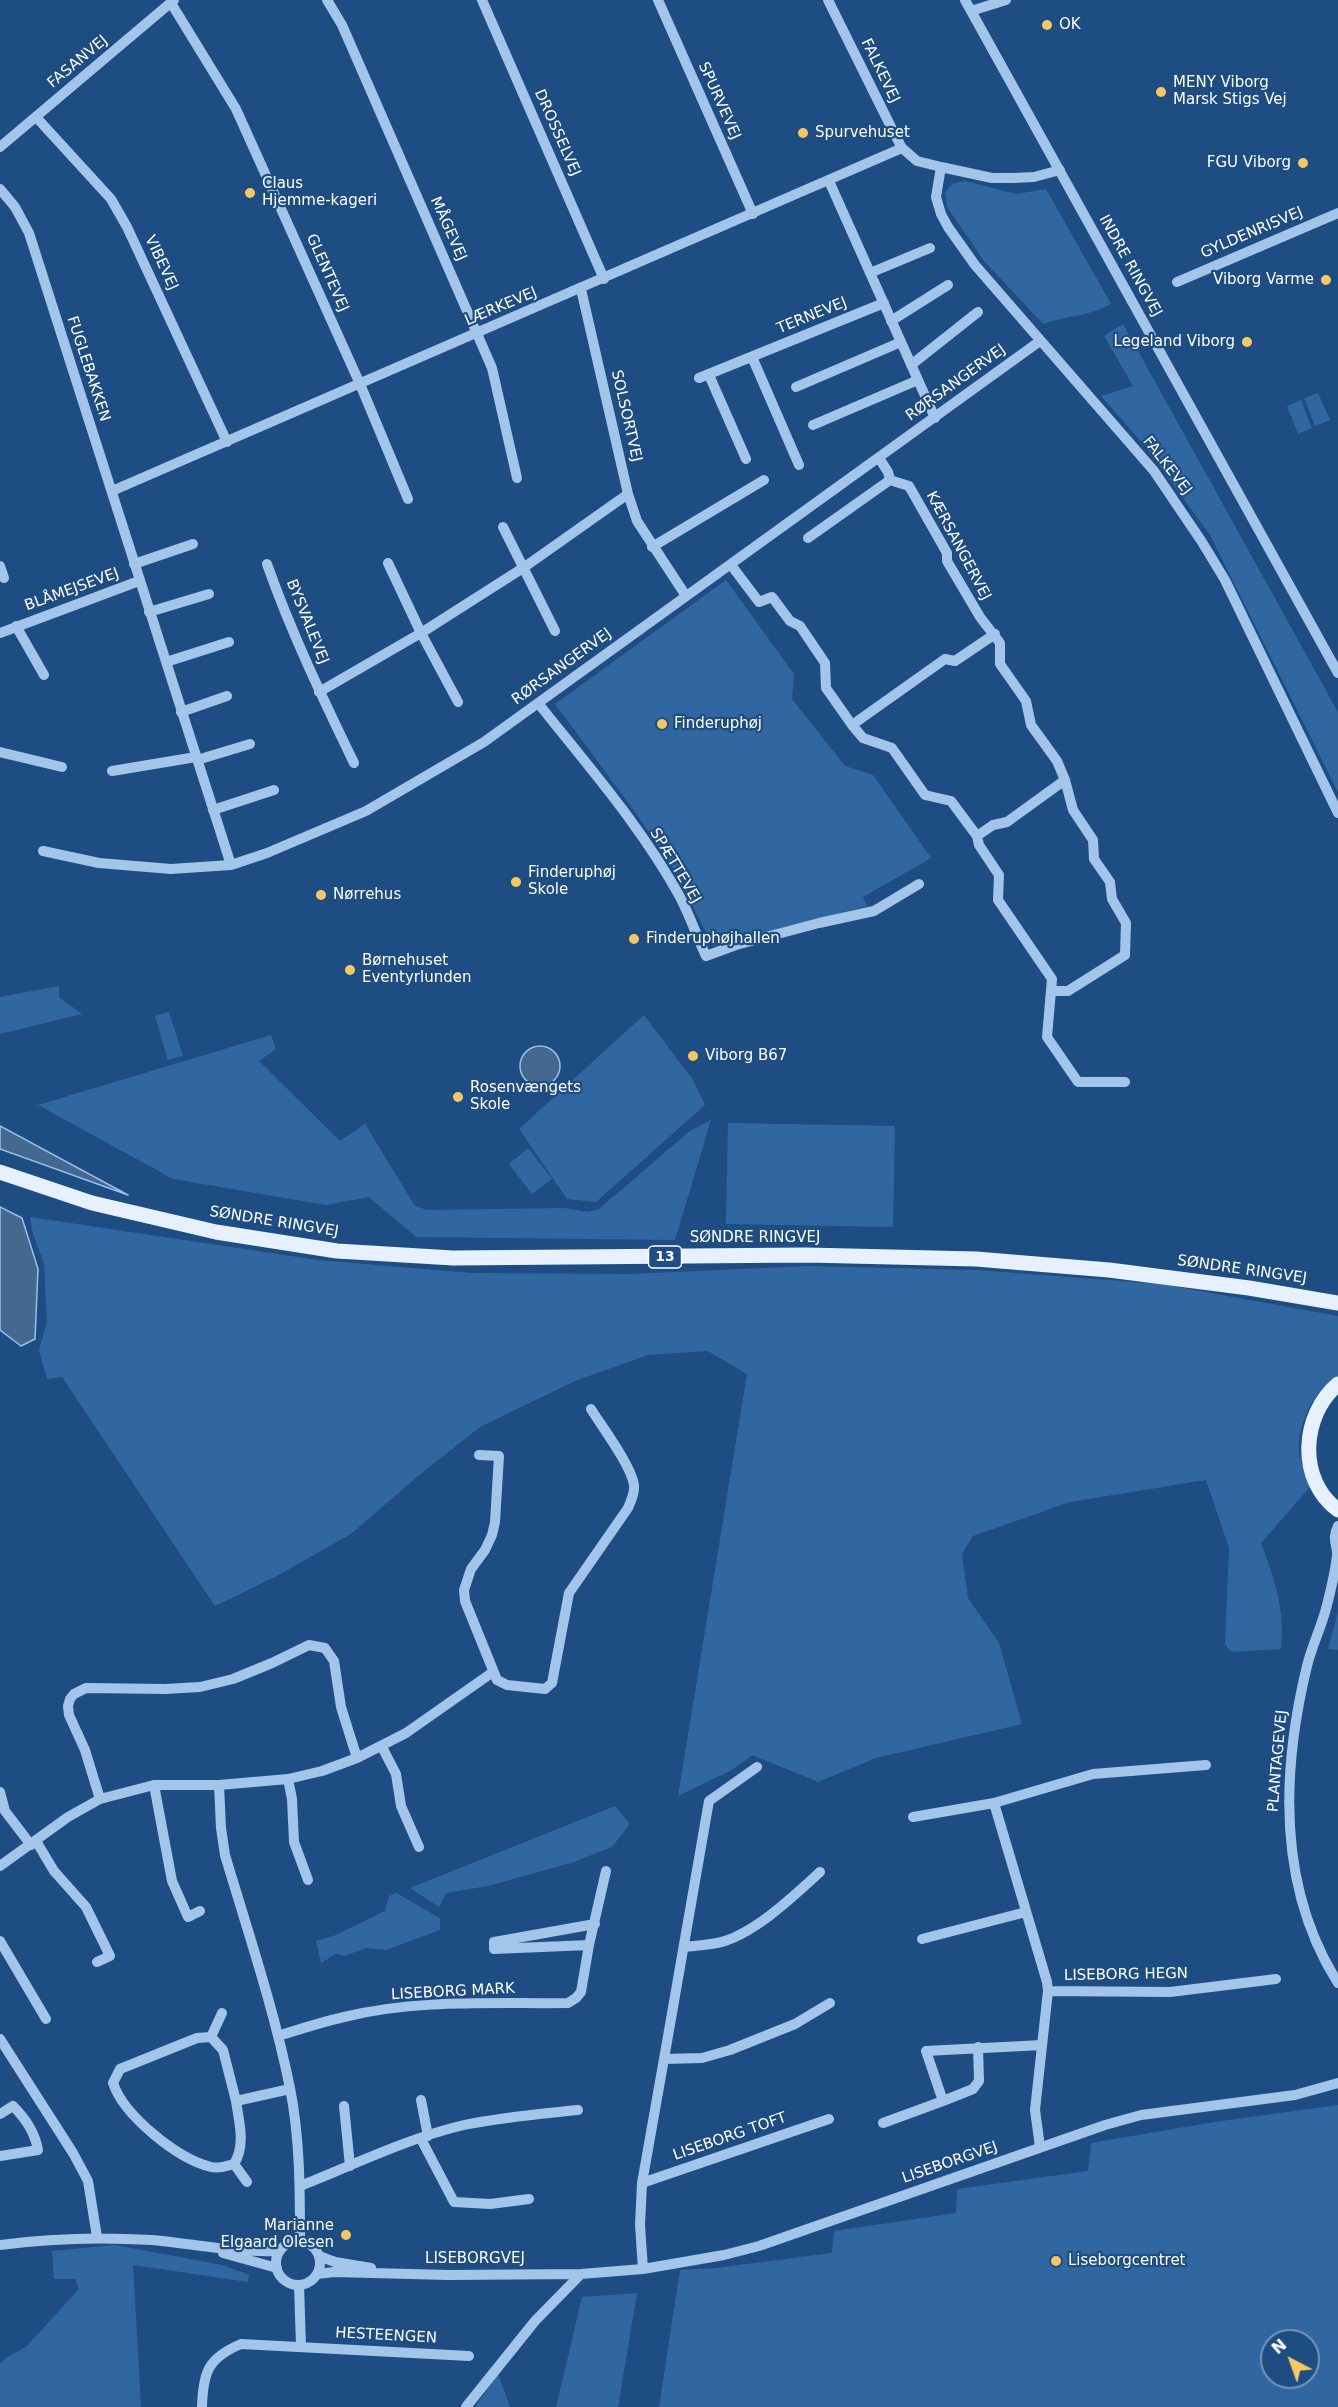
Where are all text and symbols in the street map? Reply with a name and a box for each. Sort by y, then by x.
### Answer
place label: OK [1059,16,1081,34]
marker: OK [1040,18,1054,32]
street label: FASANVEJ [44,32,112,92]
street label: FALKEVEJ [857,36,903,106]
street label: SPURVEVEJ [694,59,744,143]
place label: MENY Viborg Marsk Stigs Vej [1173,74,1287,109]
marker: MENY Viborg Marsk Stigs Vej [1154,85,1168,99]
street label: DROSSELVEJ [530,87,584,179]
place label: Spurvehuset [815,124,910,142]
marker: Spurvehuset [796,126,810,140]
place label: FGU Viborg [1207,154,1291,172]
marker: FGU Viborg [1296,156,1310,170]
place label: Claus Hjemme-kageri [262,175,377,210]
marker: Claus Hjemme-kageri [243,186,257,200]
street label: MÅGEVEJ [426,194,470,264]
street label: GYLDENRISVEJ [1198,203,1306,263]
street label: INDRE RINGVEJ [1095,212,1165,320]
street label: GLENTEVEJ [302,231,352,315]
street label: VIBEVEJ [140,233,182,293]
place label: Viborg Varme [1213,271,1314,289]
marker: Viborg Varme [1319,273,1333,287]
street label: LÆRKEVEJ [462,284,540,330]
street label: TERNEVEJ [774,294,850,338]
street label: FUGLEBAKKEN [62,314,114,424]
place label: Legeland Viborg [1114,333,1235,351]
marker: Legeland Viborg [1240,335,1254,349]
street label: RØRSANGERVEJ [903,341,1009,425]
street label: SOLSORTVEJ [607,368,645,464]
street label: FALKEVEJ [1139,433,1195,499]
street label: KÆRSANGERVEJ [922,488,994,604]
street label: BLÅMEJSEVEJ [22,565,122,615]
street label: BYSVALEVEJ [282,577,332,667]
street label: RØRSANGERVEJ [509,625,615,709]
place label: Finderuphøj [674,715,762,733]
marker: Finderuphøj [655,717,669,731]
street label: SPÆTTEVEJ [645,825,705,907]
place label: Finderuphøj Skole [528,864,616,899]
marker: Finderuphøj Skole [509,875,523,889]
place label: Nørrehus [333,886,401,904]
marker: Nørrehus [314,888,328,902]
place label: Finderuphøjhallen [646,930,780,948]
marker: Finderuphøjhallen [627,932,641,946]
place label: Børnehuset Eventyrlunden [362,952,471,987]
marker: Børnehuset Eventyrlunden [343,963,357,977]
place label: Viborg B67 [705,1047,787,1065]
marker: Viborg B67 [686,1049,700,1063]
place label: Rosenvængets Skole [470,1079,581,1114]
marker: Rosenvængets Skole [451,1090,465,1104]
street label: SØNDRE RINGVEJ [208,1203,340,1241]
street label: SØNDRE RINGVEJ [690,1229,820,1247]
road number: 13 [648,1246,682,1268]
street label: SØNDRE RINGVEJ [1176,1252,1308,1288]
street label: PLANTAGEVEJ [1265,1709,1291,1813]
street label: LISEBORG HEGN [1064,1965,1188,1985]
street label: LISEBORG MARK [391,1980,515,2004]
street label: LISEBORG TOFT [671,2109,789,2165]
street label: LISEBORGVEJ [900,2138,1000,2188]
place label: Marianne Elgaard Olesen [221,2217,334,2252]
marker: Marianne Elgaard Olesen [339,2228,353,2242]
street label: LISEBORGVEJ [425,2250,525,2268]
place label: Liseborgcentret [1068,2252,1186,2270]
marker: Liseborgcentret [1049,2254,1063,2268]
street label: HESTEENGEN [335,2324,437,2348]
north arrow [1260,2329,1320,2389]
text: N [1268,2335,1290,2358]

